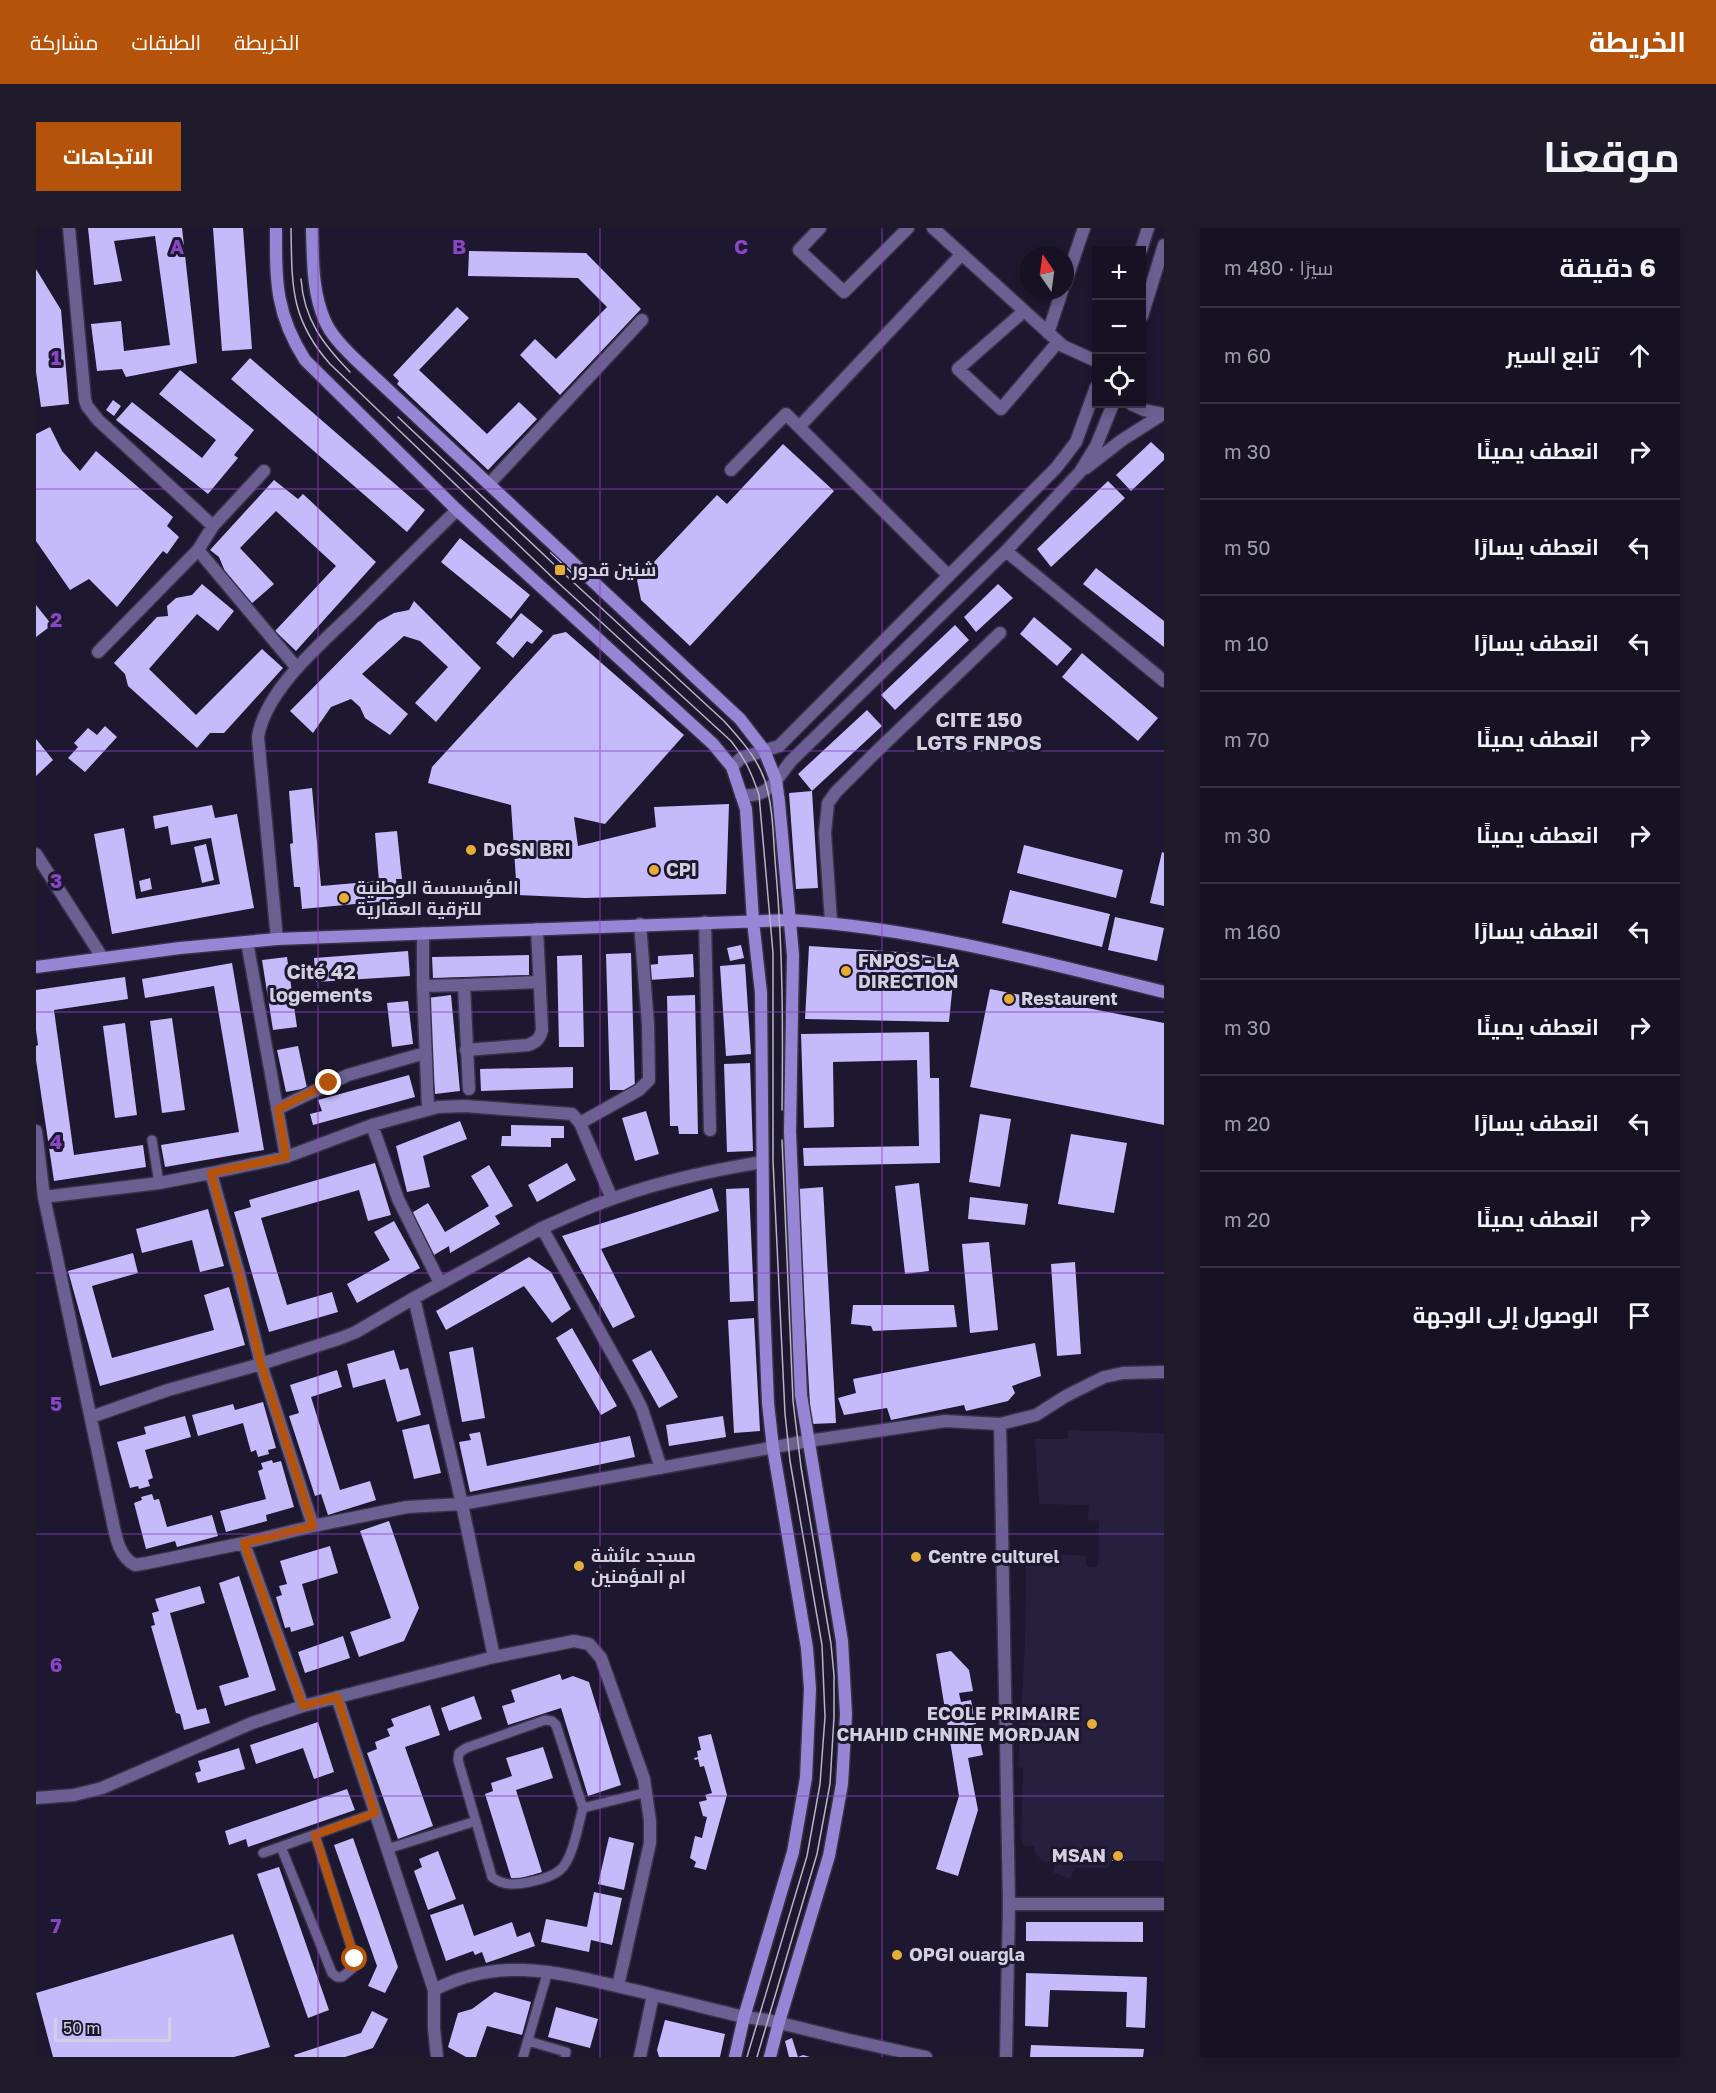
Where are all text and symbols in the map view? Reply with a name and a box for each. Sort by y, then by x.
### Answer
text: الخريطة [1589,25,1686,58]
text: مشاركة [30,29,99,55]
text: الطبقات [132,29,201,55]
text: الخريطة [234,29,300,55]
button: الاتجاهات [36,122,181,191]
text: موقعنا [1543,131,1680,181]
text: A [170,234,184,258]
text: B [452,234,466,258]
text: C [734,234,748,258]
north arrow [1020,246,1074,300]
map controls [1092,246,1146,408]
button: + [1092,246,1146,300]
text: 6 دقيقة [1559,252,1656,283]
text: سيرًا · 480 m [1224,255,1333,279]
button: − [1092,300,1146,354]
icon: ahead [1623,339,1656,372]
text: تابع السير [1506,341,1599,368]
text: 60 m [1224,343,1271,367]
text: 1 [51,345,61,369]
button: locate [1092,354,1146,408]
icon: right [1623,435,1656,468]
text: انعطف يمينًا [1476,437,1599,464]
text: 30 m [1224,439,1271,463]
icon: left [1623,531,1656,564]
text: انعطف يسارًا [1474,533,1599,560]
text: 50 m [1224,535,1271,559]
place label: شنين قدور [571,558,656,581]
marker: شنين قدور [553,563,567,577]
text: 2 [50,607,62,631]
icon: left [1623,627,1656,660]
text: انعطف يسارًا [1474,629,1599,656]
text: 10 m [1224,631,1269,655]
district label: CITE 150 LGTS FNPOS [916,707,1042,754]
icon: right [1623,723,1656,756]
text: انعطف يمينًا [1476,725,1599,752]
text: 70 m [1224,727,1270,751]
icon: right [1623,819,1656,852]
text: انعطف يمينًا [1476,821,1599,848]
text: 30 m [1224,823,1271,847]
place label: DGSN BRI [483,838,571,860]
marker: DGSN BRI [464,843,478,857]
place label: CPI [666,858,697,880]
marker: CPI [647,863,661,877]
text: 3 [50,868,62,892]
place label: المؤسسسة الوطنية للترقية العقارية [356,876,519,920]
marker: المؤسسسة الوطنية للترقية العقارية [337,891,351,905]
icon: left [1623,915,1656,948]
text: انعطف يسارًا [1474,917,1599,944]
text: 160 m [1224,919,1281,943]
place label: FNPOS - LA DIRECTION [858,949,960,992]
district label: Cité 42 logements [269,959,373,1006]
marker: FNPOS - LA DIRECTION [839,964,853,978]
place label: Restaurent [1021,987,1118,1009]
marker: Restaurent [1002,992,1016,1006]
icon: right [1623,1011,1656,1044]
text: انعطف يمينًا [1476,1013,1599,1040]
text: 30 m [1224,1015,1271,1039]
route end [315,1069,341,1095]
icon: left [1623,1107,1656,1140]
text: انعطف يسارًا [1474,1109,1599,1136]
text: 20 m [1224,1111,1271,1135]
text: 4 [50,1129,62,1153]
icon: right [1623,1203,1656,1236]
text: انعطف يمينًا [1476,1205,1599,1232]
text: 20 m [1224,1207,1271,1231]
icon: arrive [1623,1299,1656,1332]
text: الوصول إلى الوجهة [1413,1301,1599,1328]
text: 5 [50,1391,62,1415]
place label: مسجد عائشة ام المؤمنين [591,1544,696,1589]
place label: Centre culturel [928,1545,1059,1567]
marker: Centre culturel [909,1550,923,1564]
marker: مسجد عائشة ام المؤمنين [572,1559,586,1573]
text: 6 [50,1652,62,1676]
place label: ECOLE PRIMAIRE CHAHID CHNINE MORDJAN [836,1702,1080,1745]
marker: ECOLE PRIMAIRE CHAHID CHNINE MORDJAN [1085,1717,1099,1731]
place label: MSAN [1052,1844,1106,1866]
marker: MSAN [1111,1849,1125,1863]
text: 7 [51,1913,62,1937]
place label: OPGI ouargla [909,1943,1025,1965]
route start [341,1945,367,1971]
marker: OPGI ouargla [890,1948,904,1962]
scale bar [54,2015,171,2042]
text: 50 m [63,2018,100,2038]

